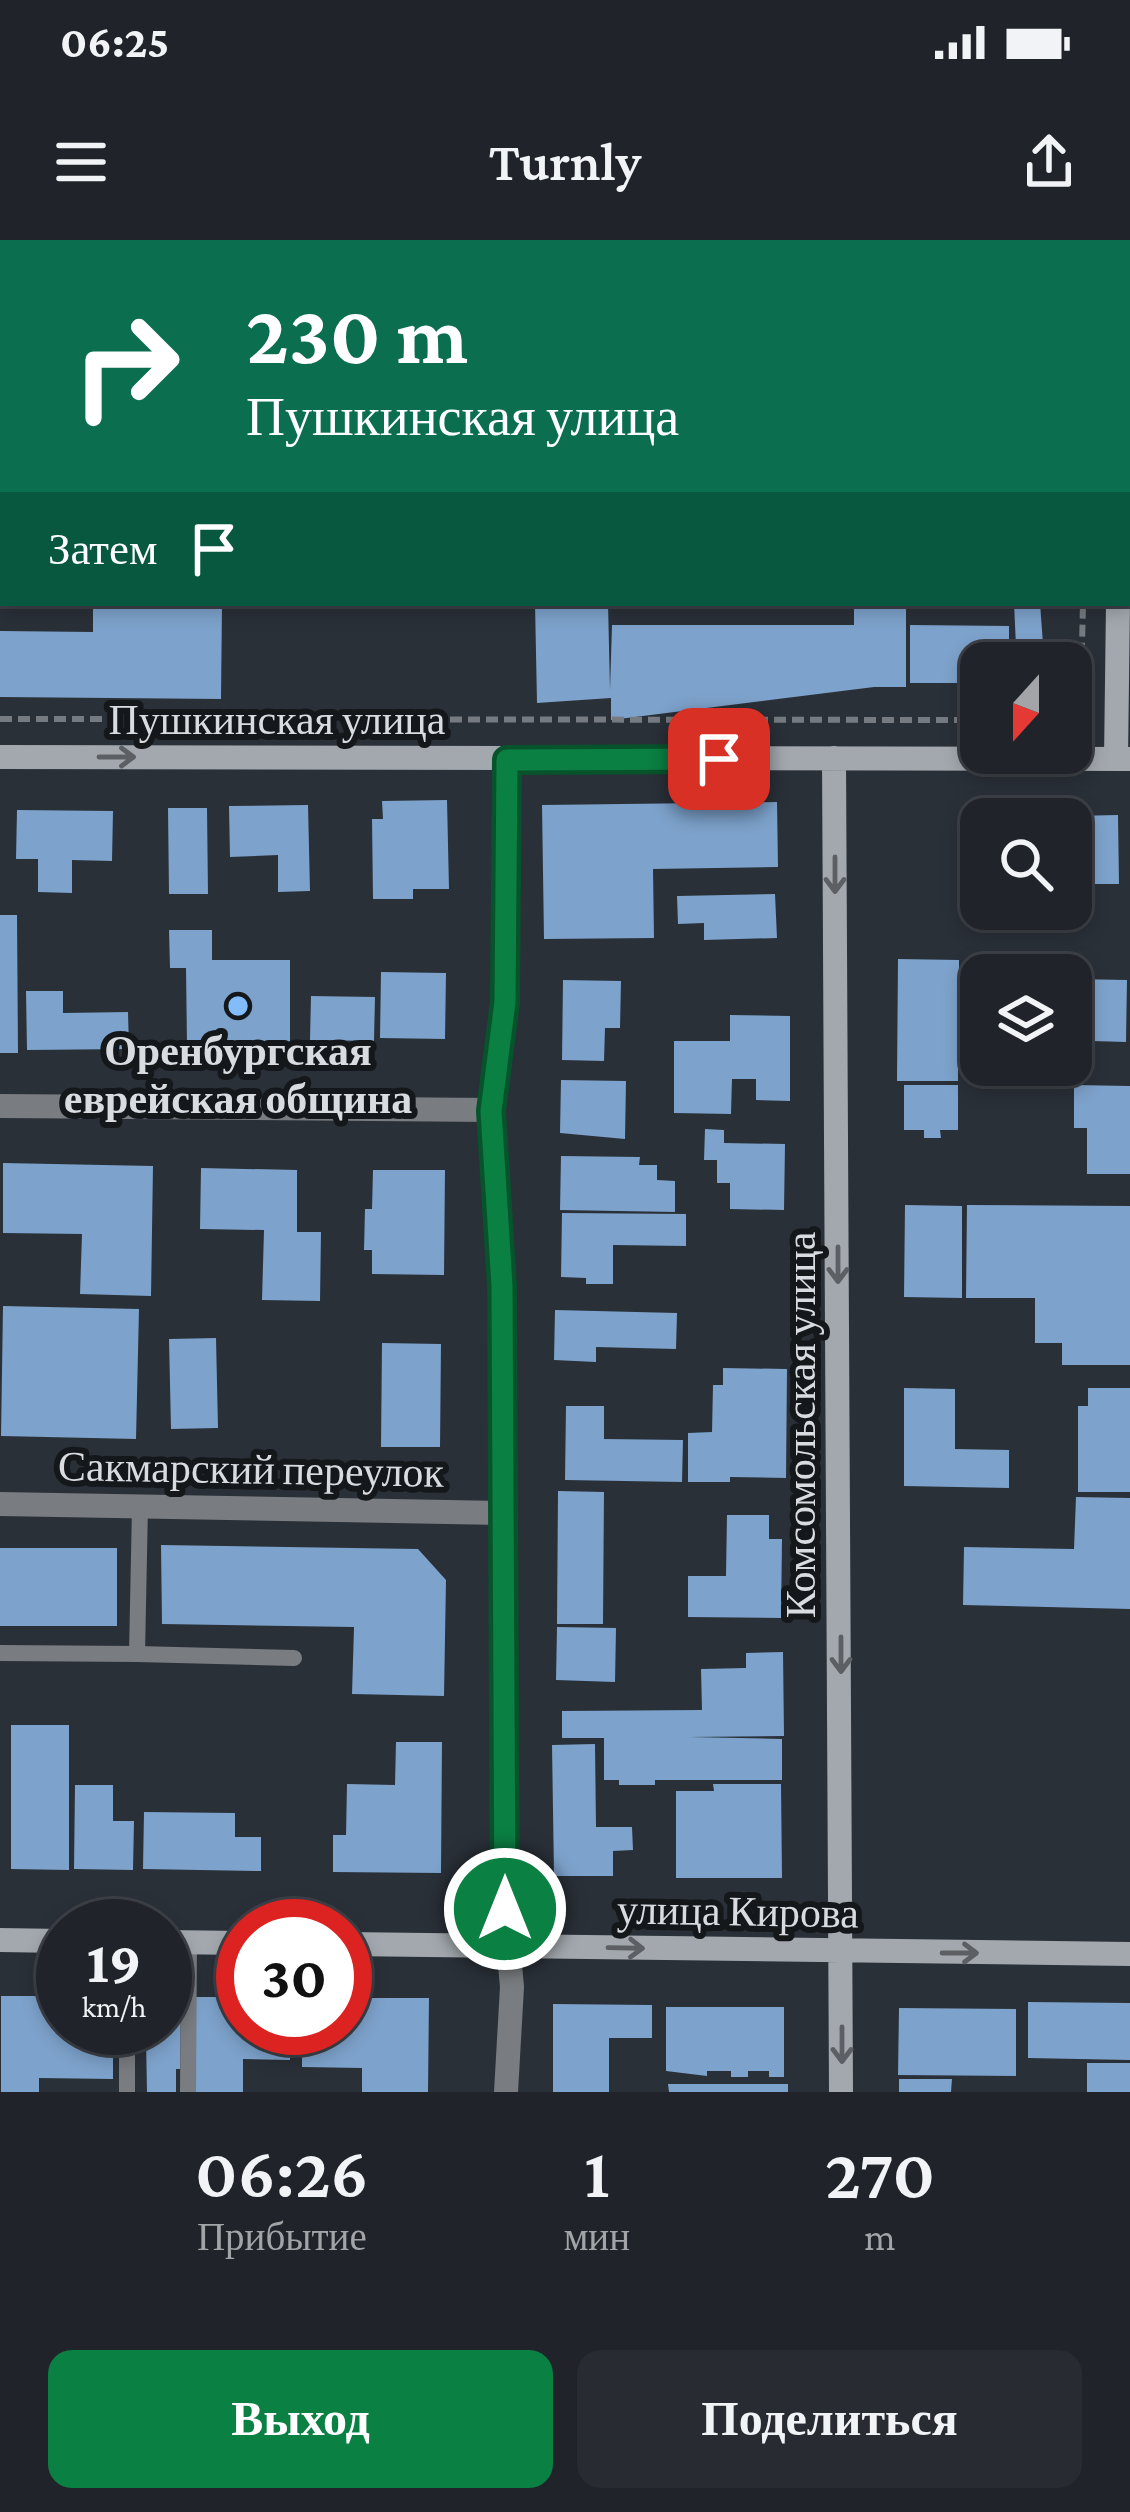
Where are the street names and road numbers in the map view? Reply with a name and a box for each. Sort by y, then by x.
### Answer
street label: Пушкинская улица [109,696,446,743]
street label: Комсомольская улица [777,1231,824,1618]
street label: Сакмарский переулок [58,1442,445,1496]
street label: улица Кирова [617,1885,860,1937]

